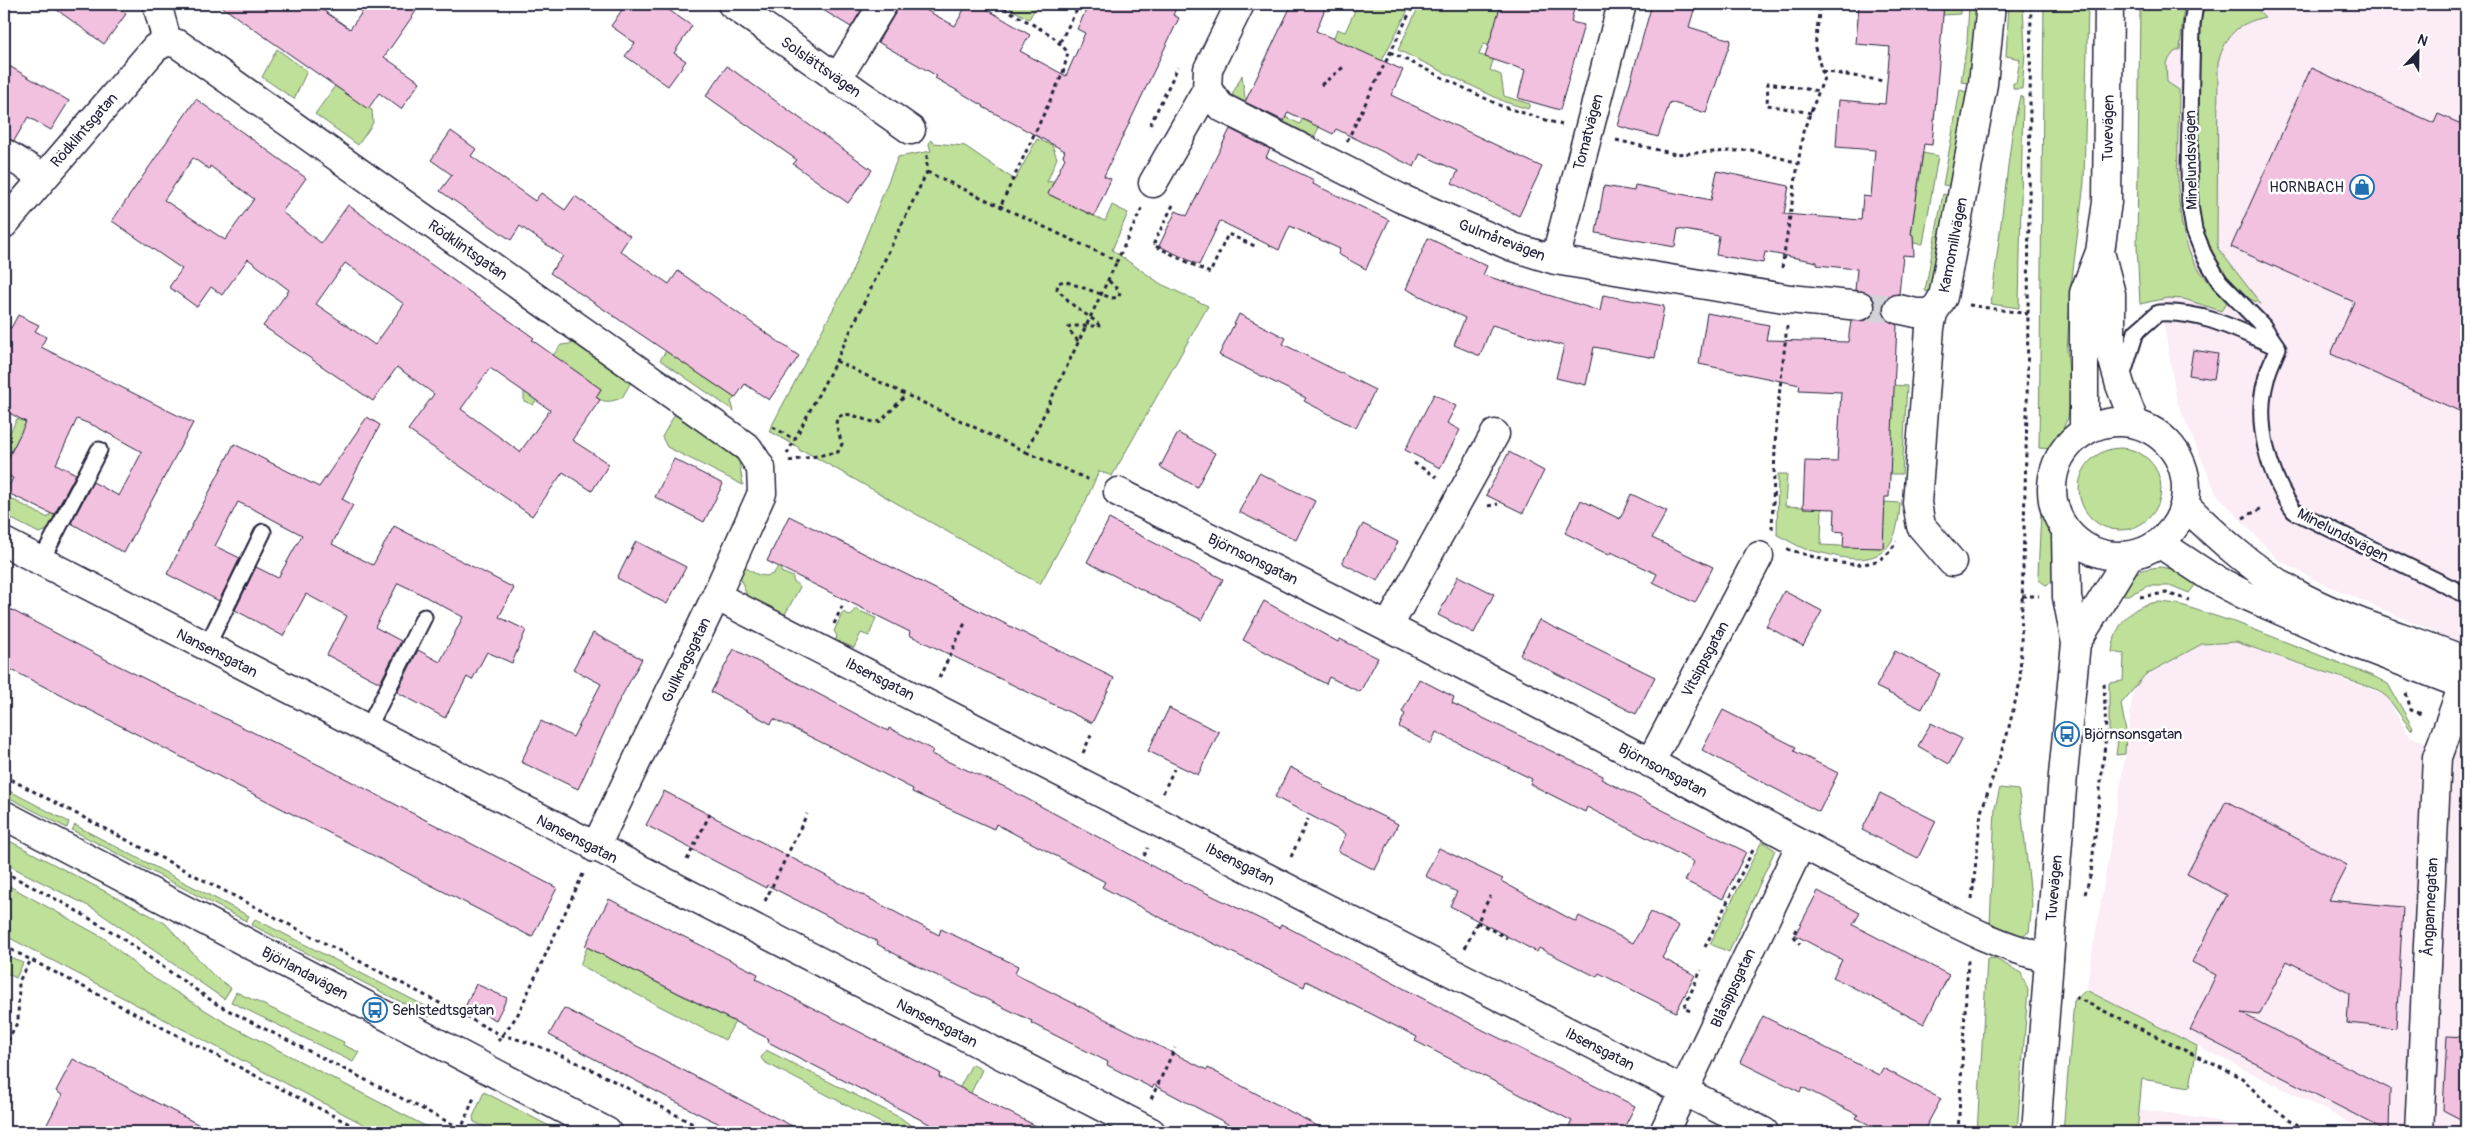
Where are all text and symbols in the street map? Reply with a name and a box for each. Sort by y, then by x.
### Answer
north arrow [2392,28,2442,78]
text: N [2415,31,2430,50]
street label: Solslättsvägen [777,33,865,102]
street label: Rödklintsgatan [47,89,122,172]
street label: Tomatvägen [1569,92,1608,172]
street label: Tuvevägen [2098,95,2119,161]
street label: Minelundsvägen [2181,110,2202,210]
shop icon: HORNBACH [2349,174,2375,200]
place label: HORNBACH [2269,178,2344,197]
street label: Kamomillvägen [1935,196,1972,295]
street label: Gulmårevägen [1456,215,1548,266]
street label: Rödklintsgatan [424,216,511,285]
street label: Minelundsvägen [2294,504,2392,567]
street label: Björnsonsgatan [1204,529,1301,590]
street label: Gullkragsgatan [658,614,715,706]
street label: Vitsippsgatan [1678,618,1733,700]
street label: Nansensgatan [173,625,261,682]
street label: Ibsensgatan [842,654,918,705]
bus stop icon: Björnsonsgatan [2054,721,2080,747]
place label: Björnsonsgatan [2084,725,2182,744]
street label: Björnsonsgatan [1615,739,1711,802]
street label: Nansensgatan [533,811,621,868]
street label: Ibsensgatan [1202,839,1278,890]
street label: Tuvevägen [2042,854,2067,922]
street label: Ångpannegatan [2417,857,2443,957]
street label: Björlandavägen [258,943,351,1004]
street label: Blåsippsgatan [1707,946,1760,1031]
street label: Nansensgatan [893,995,981,1052]
bus stop icon: Sehlstedtsgatan [362,997,388,1023]
place label: Sehlstedtsgatan [392,1001,494,1020]
street label: Ibsensgatan [1562,1024,1638,1075]

